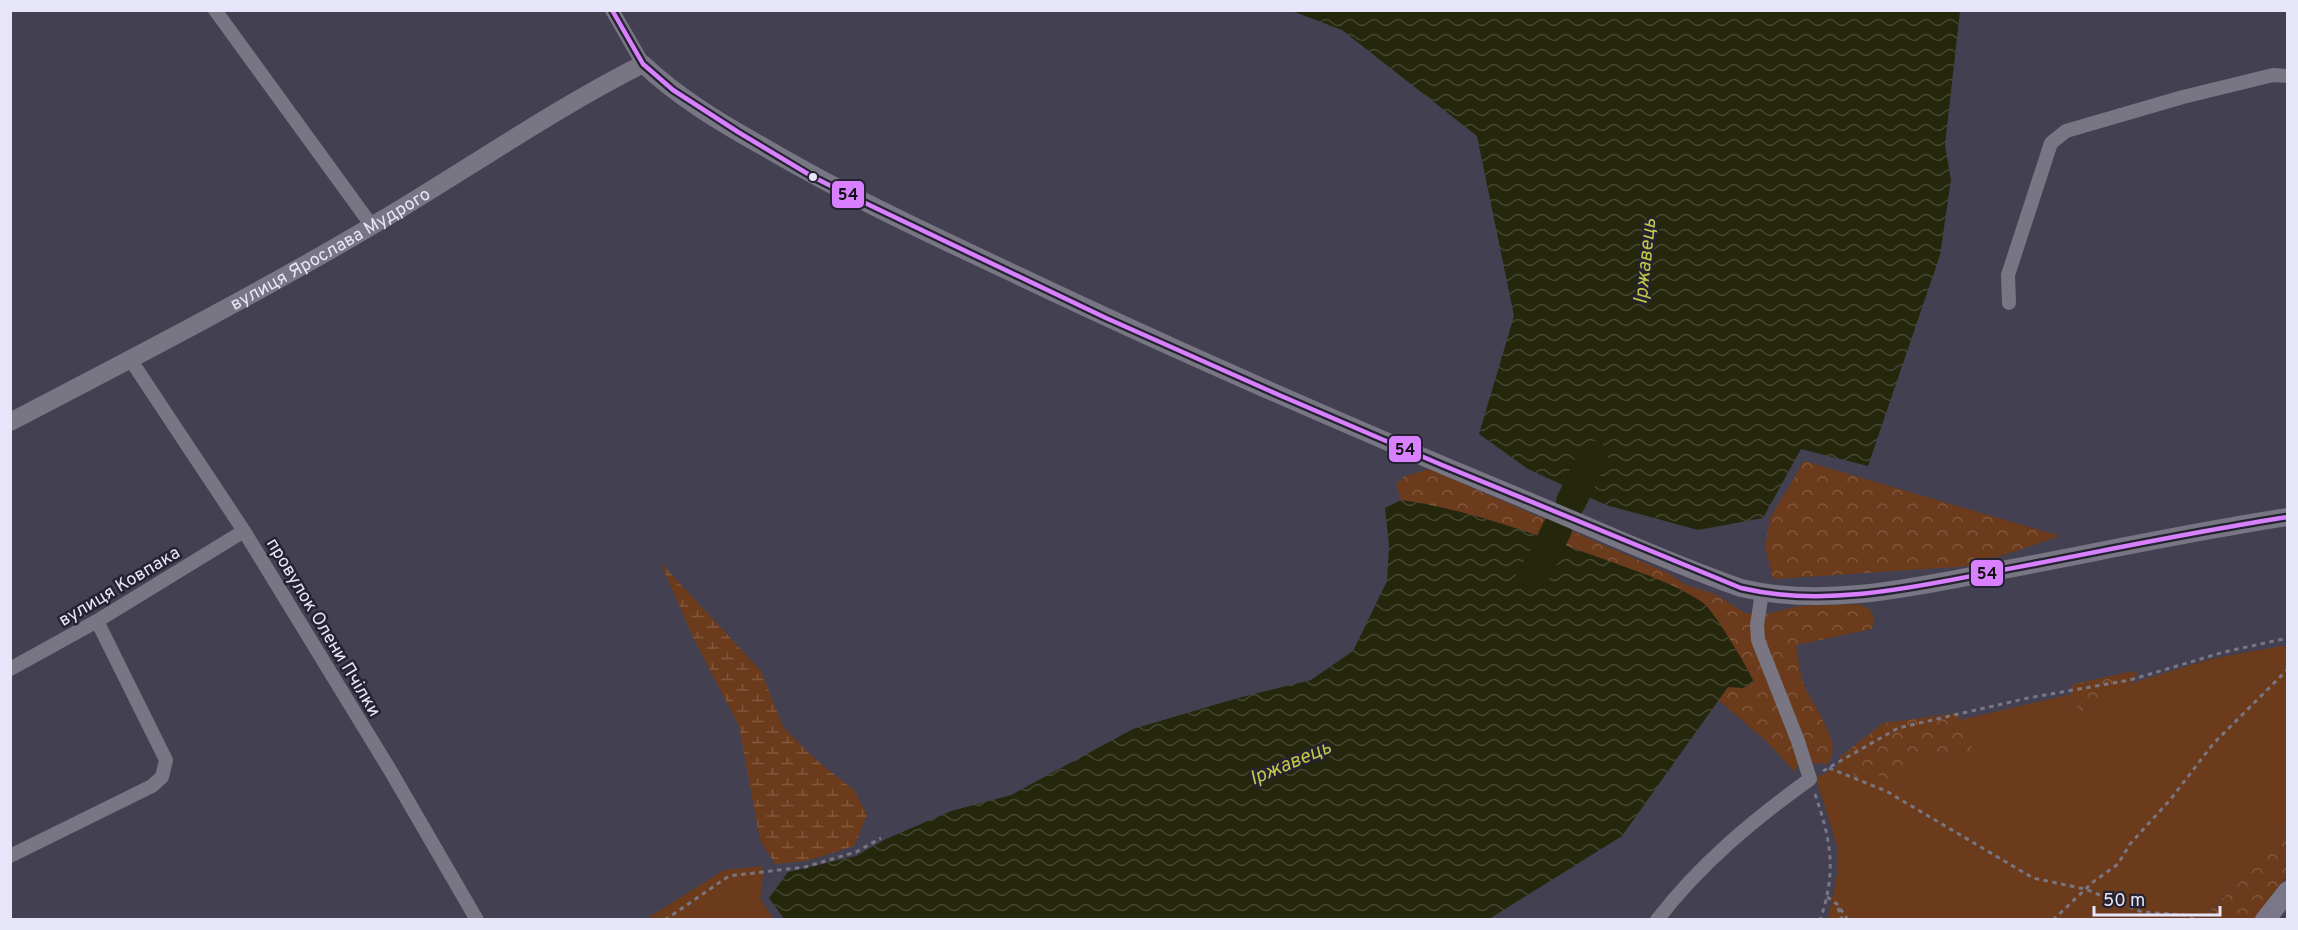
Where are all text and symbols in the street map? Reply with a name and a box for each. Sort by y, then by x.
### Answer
unlabelled marker [807,171,819,183]
line badge: 54 [831,180,865,209]
street label: вулиця Ярослава Мудрого [227,183,435,317]
text: 54 [838,186,858,206]
water label: Іржавець [1629,217,1663,306]
line badge: 54 [1388,435,1422,463]
text: 54 [1395,441,1415,461]
street label: провулок Олени Пчілки [260,534,385,721]
street label: вулиця Ковпака [55,542,185,633]
line badge: 54 [1970,559,2004,587]
text: 54 [1977,565,1997,585]
water label: Іржавець [1246,735,1336,793]
scale bar [2094,879,2220,917]
text: 50 m [2103,890,2145,913]

